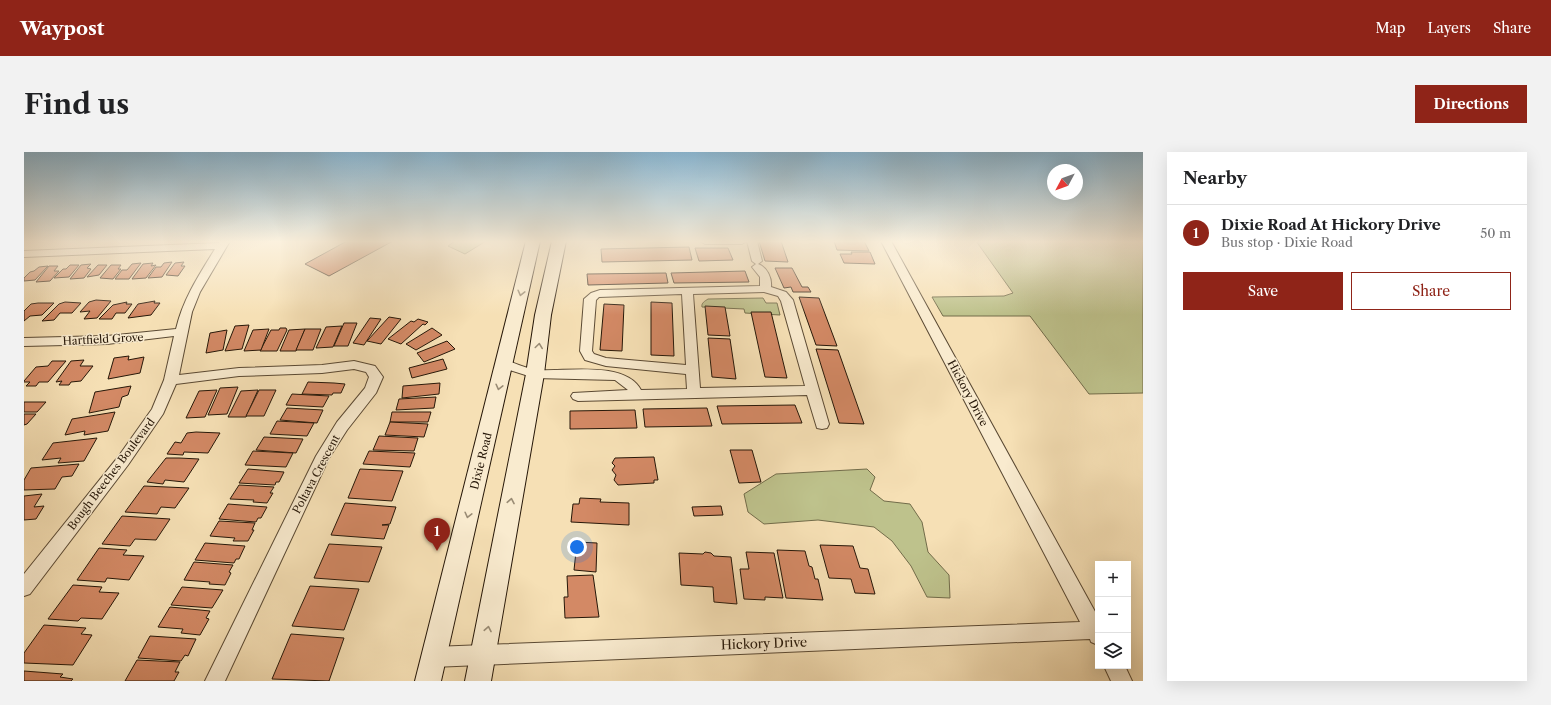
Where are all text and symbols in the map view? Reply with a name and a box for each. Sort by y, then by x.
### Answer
text: Waypost [20,17,104,40]
text: Map [1375,19,1405,37]
text: Layers [1427,19,1471,37]
text: Share [1493,19,1531,37]
button: Directions [1415,85,1527,123]
text: Find us [24,87,129,121]
north arrow [1047,164,1083,200]
text: Nearby [1183,168,1247,188]
text: Dixie Road At Hickory Drive [1221,215,1441,234]
text: 1 [1193,225,1199,241]
text: 50 m [1480,225,1511,241]
text: Bus stop · Dixie Road [1221,234,1353,250]
button: Save [1183,272,1343,310]
button: Share [1351,272,1511,310]
one-way arrow [517,290,525,296]
street label: Hartfield Grove [62,330,144,348]
one-way arrow [534,342,543,349]
street label: Hickory Drive [945,357,991,429]
one-way arrow [495,383,504,390]
street label: Bough Beeches Boulevard [64,415,158,533]
street label: Dixie Road [467,431,495,491]
street label: Poltava Crescent [289,432,343,516]
one-way arrow [507,498,515,504]
one-way arrow [464,512,472,518]
pin: 1 [424,518,450,551]
your location [567,537,587,557]
map controls [1095,561,1131,669]
button: + [1095,561,1131,597]
button: − [1095,597,1131,633]
one-way arrow [483,626,491,632]
street label: Hickory Drive [721,633,807,653]
button: layers [1095,633,1131,669]

